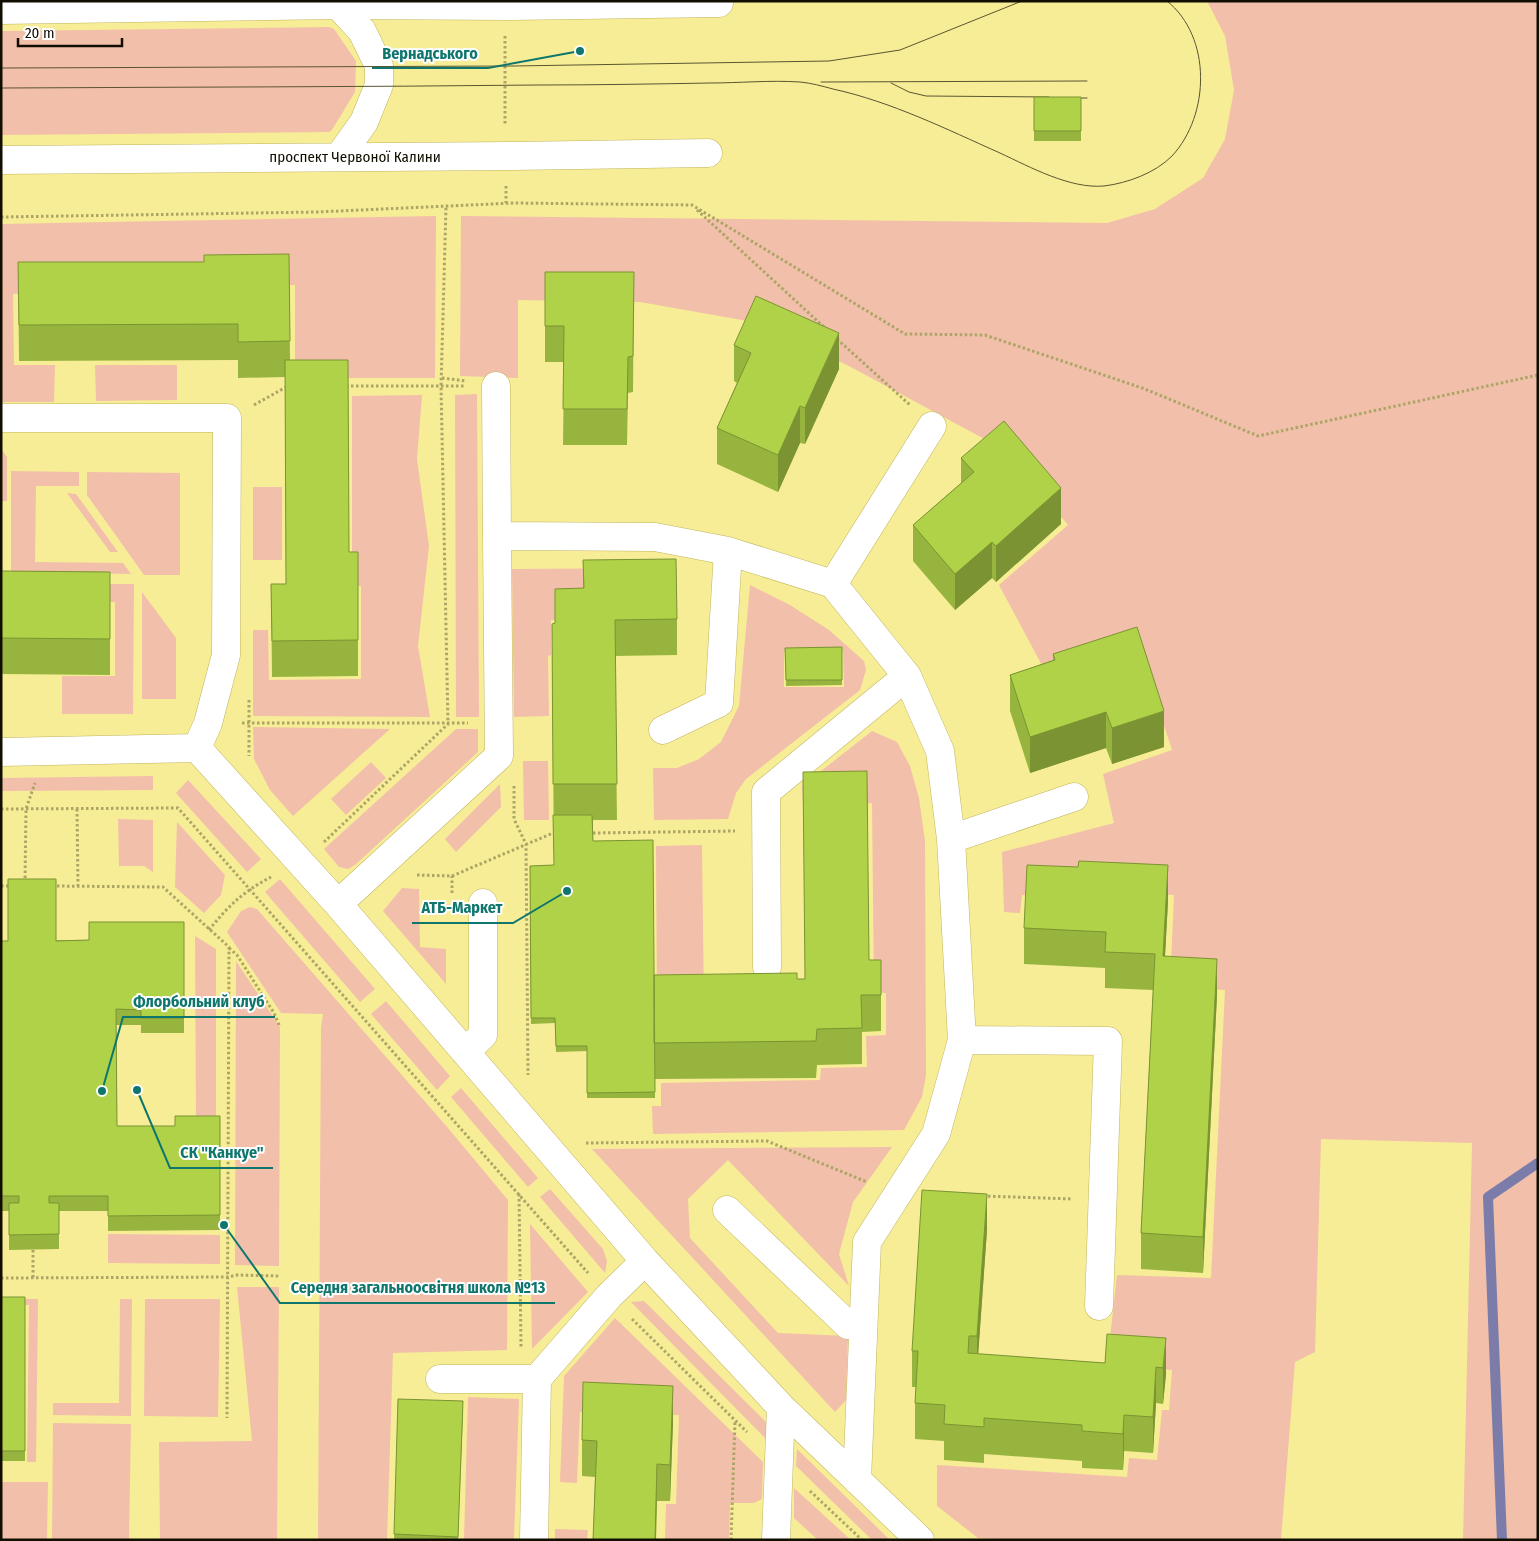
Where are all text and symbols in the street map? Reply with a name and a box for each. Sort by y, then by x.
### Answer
scale bar [18,15,121,47]
text: 20 m [25,24,55,42]
callout: Вернадського [372,37,488,68]
text: Вернадського [382,44,478,63]
street label: проспект Червоної Калини [269,148,441,166]
callout: АТБ-Маркет [412,892,513,923]
text: АТБ-Маркет [420,898,503,917]
callout: Флорбольний клуб [123,986,275,1017]
text: Флорбольний клуб [133,992,265,1011]
callout: СК "Канкуе" [170,1137,273,1168]
text: СК "Канкуе" [180,1143,264,1162]
callout: Середня загальноосвітня школа №13 [280,1272,555,1303]
text: Середня загальноосвітня школа №13 [291,1278,546,1297]

